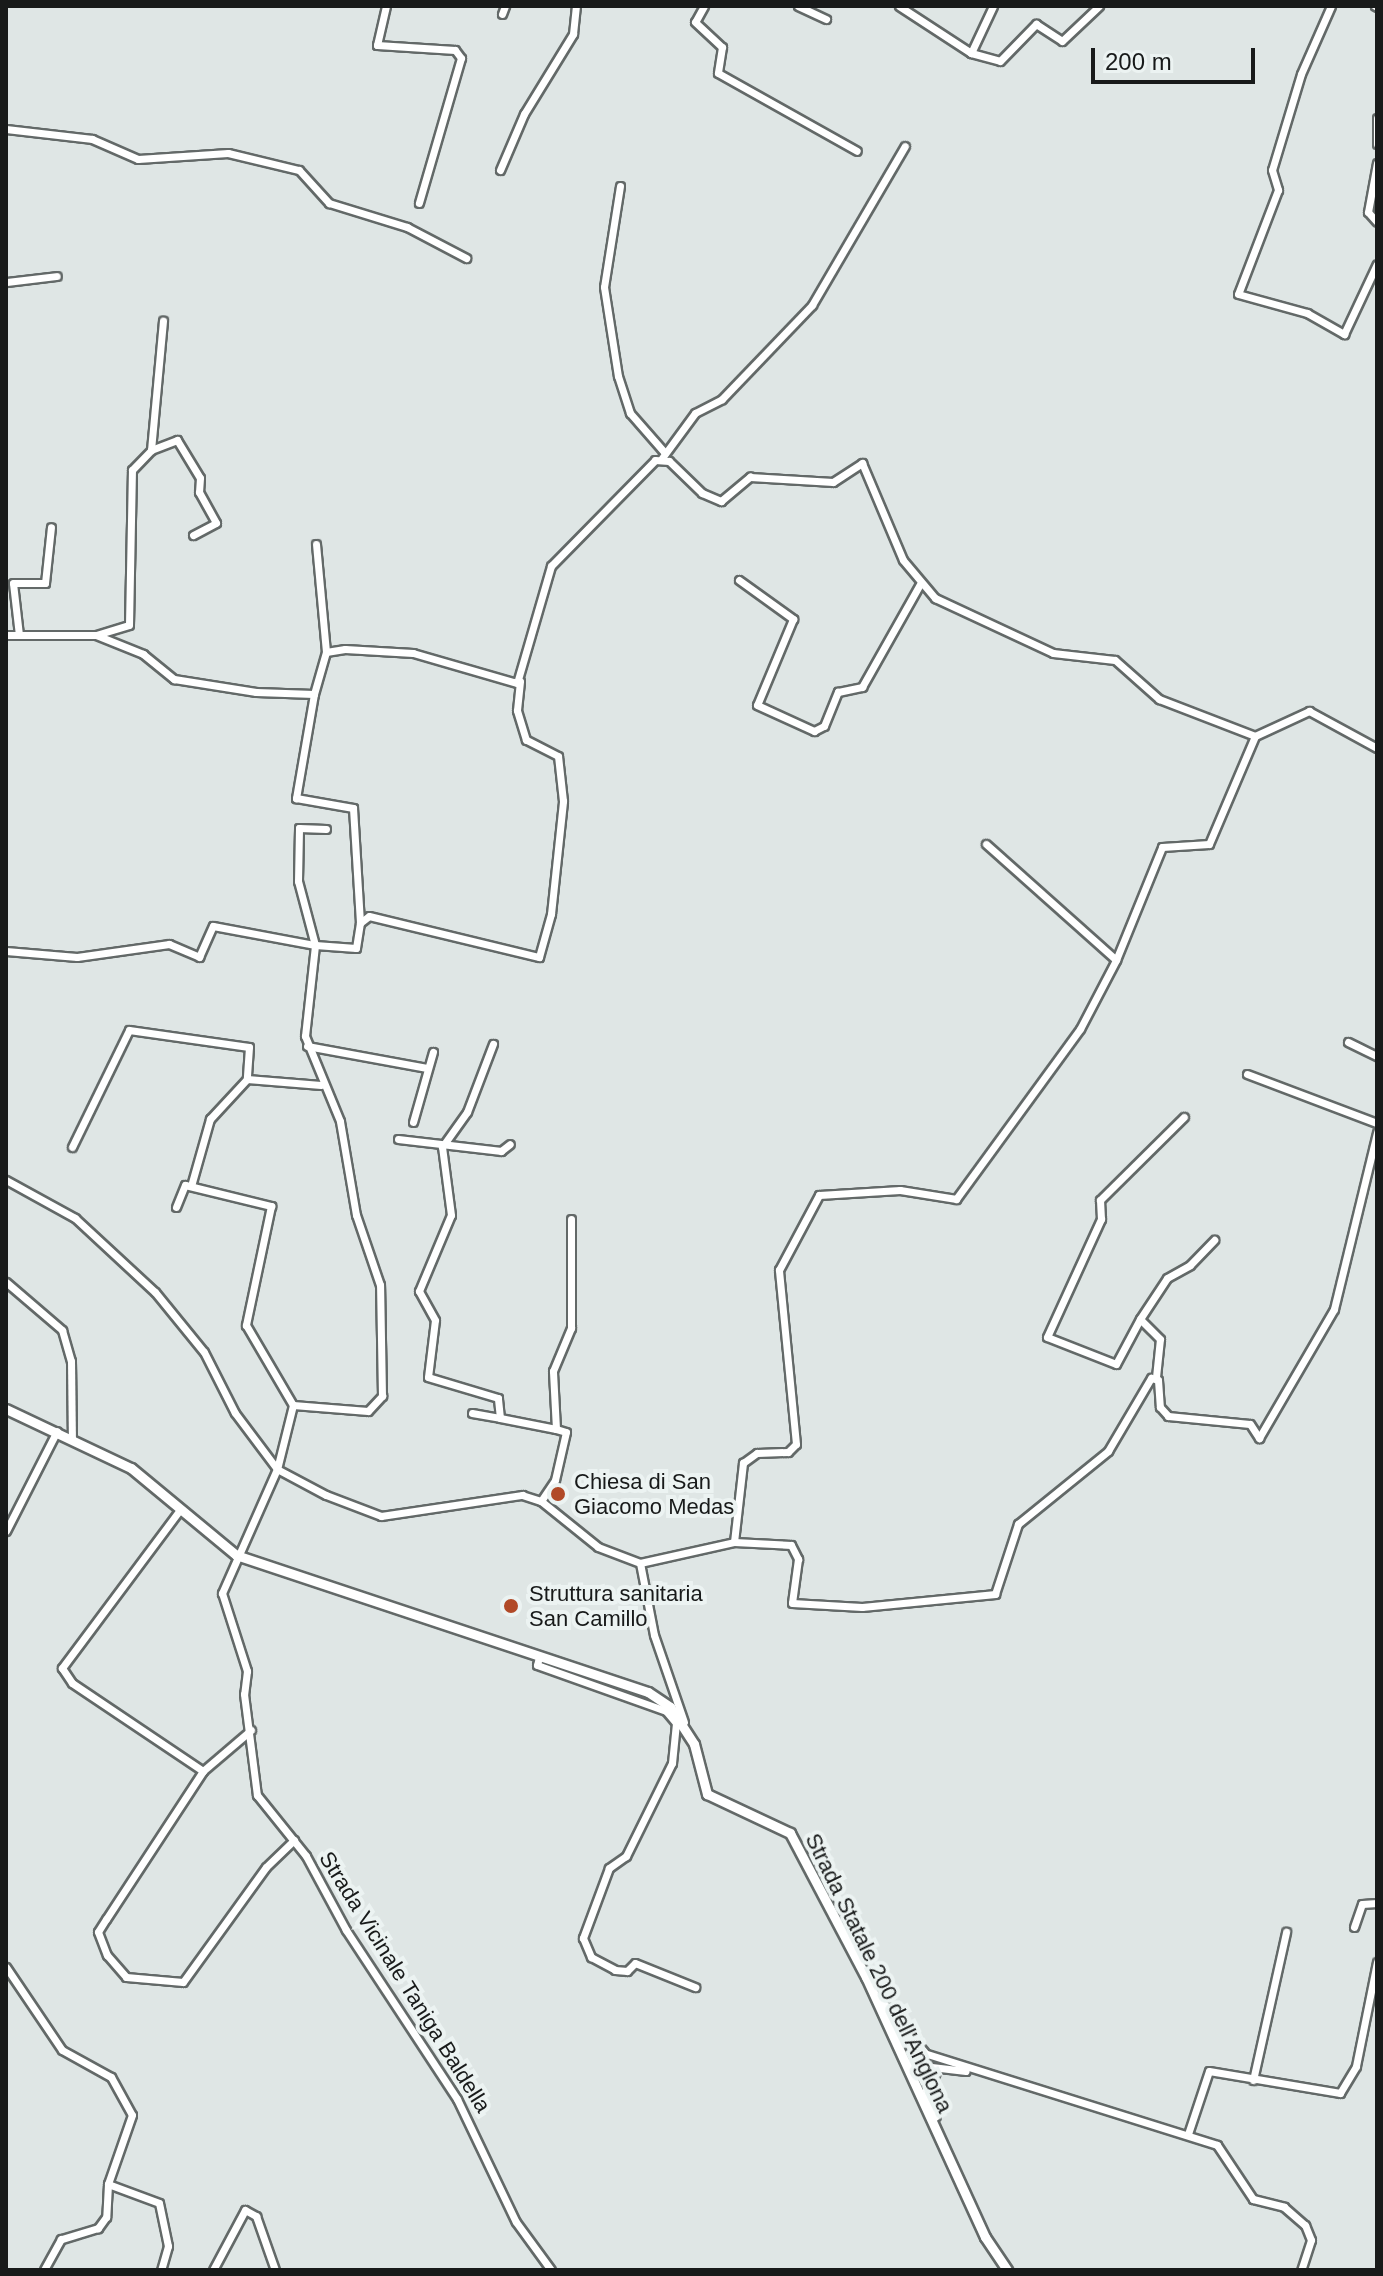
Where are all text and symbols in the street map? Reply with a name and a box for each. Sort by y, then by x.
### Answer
scale bar [1095,32,1259,82]
text: 200 m [1105,48,1172,75]
place label: Chiesa di San Giacomo Medas [574,1468,734,1520]
marker: Chiesa di San Giacomo Medas [549,1485,567,1503]
place label: Struttura sanitaria San Camillo [529,1580,703,1632]
marker: Struttura sanitaria San Camillo [500,1595,522,1617]
street label: Strada Statale 200 dell'Anglona [800,1829,958,2117]
street label: Strada Vicinale Taniga Baldella [314,1847,496,2117]

